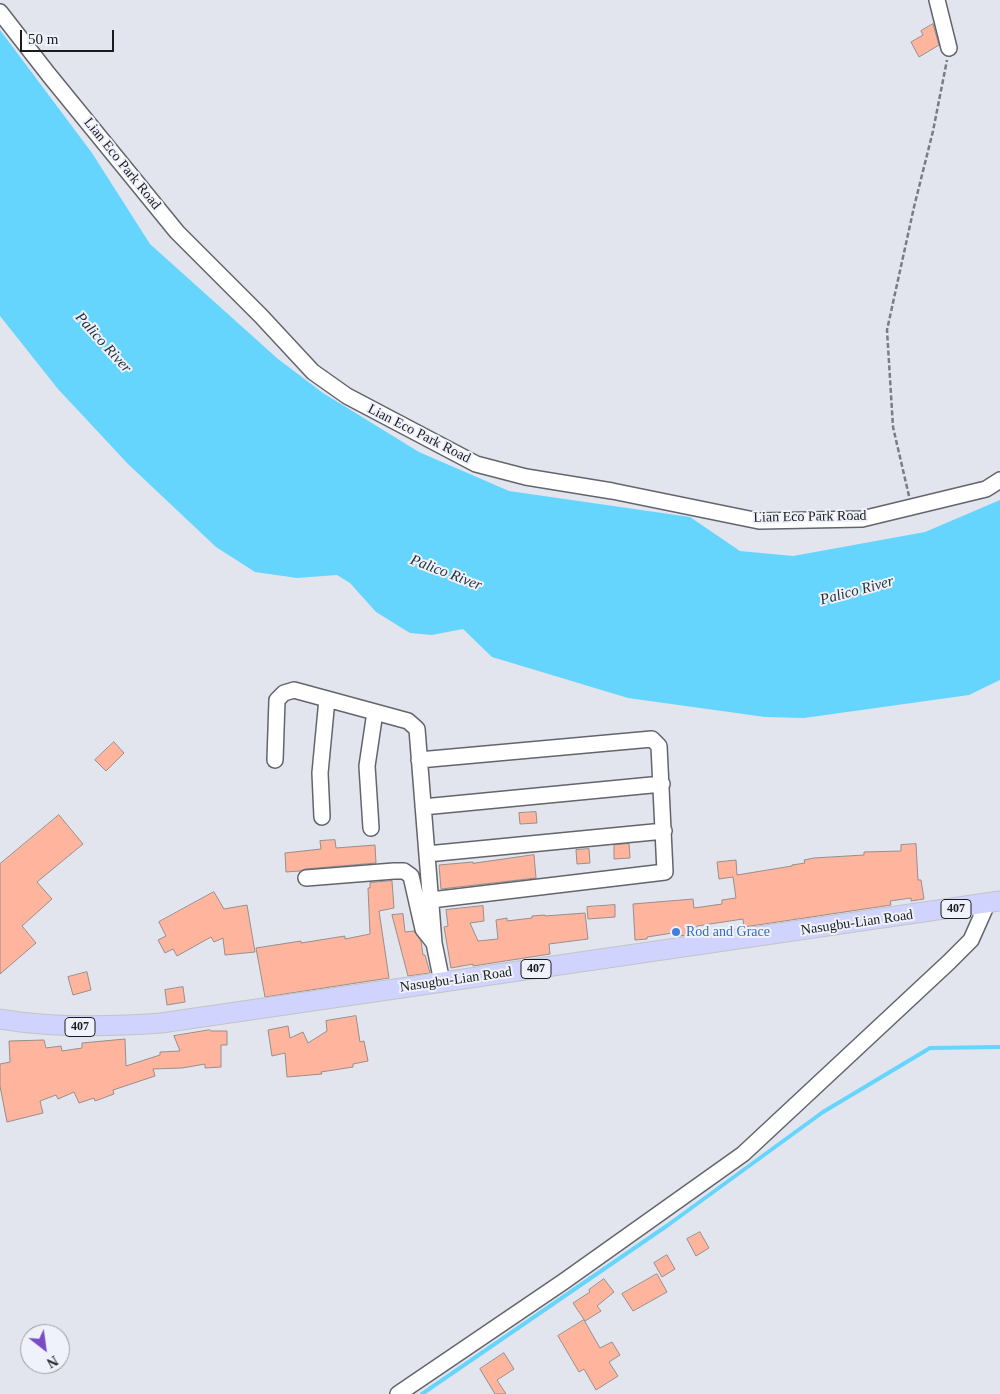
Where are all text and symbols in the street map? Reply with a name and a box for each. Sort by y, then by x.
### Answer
scale bar [22,20,116,52]
text: 50 m [28,31,58,47]
street label: Lian Eco Park Road [80,115,164,213]
water label: Palico River [71,309,135,377]
street label: Lian Eco Park Road [365,401,473,467]
street label: Lian Eco Park Road [753,508,867,526]
water label: Palico River [408,551,484,595]
water label: Palico River [818,573,896,609]
road number: 407 [941,900,971,919]
street label: Nasugbu-Lian Road [800,907,914,939]
place label: Rod and Grace [686,924,770,940]
marker: Rod and Grace [670,926,682,938]
road number: 407 [521,960,551,979]
street label: Nasugbu-Lian Road [399,964,513,996]
road number: 407 [65,1018,95,1036]
north arrow [20,1324,70,1374]
text: N [44,1353,60,1371]

